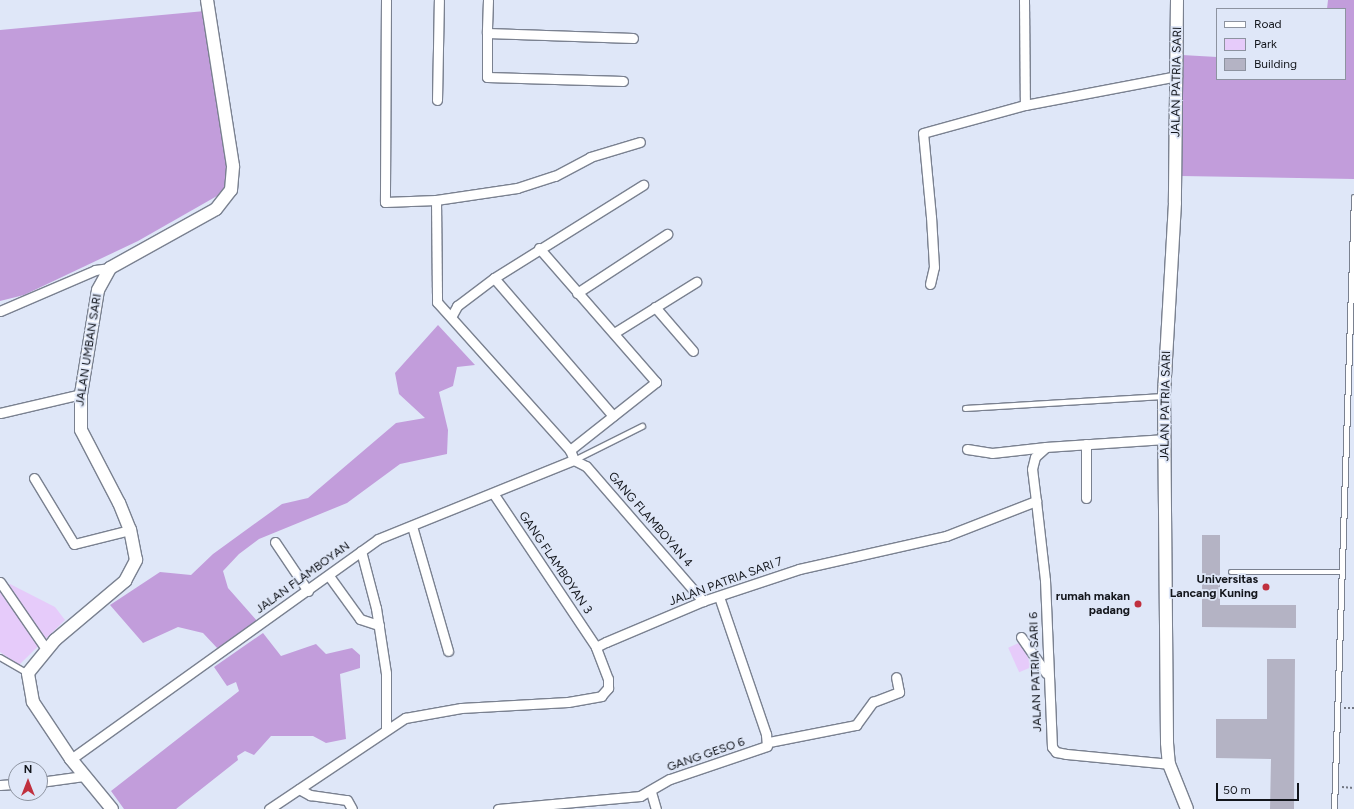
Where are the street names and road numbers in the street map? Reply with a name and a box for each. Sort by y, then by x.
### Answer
street label: JALAN PATRIA SARI [1169,27,1185,137]
street label: JALAN UMBAN SARI [73,293,105,407]
street label: JALAN PATRIA SARI [1158,351,1174,461]
street label: GANG FLAMBOYAN 4 [605,470,695,570]
street label: GANG FLAMBOYAN 3 [515,509,595,617]
street label: JALAN FLAMBOYAN [253,539,353,617]
street label: JALAN PATRIA SARI 7 [667,555,785,609]
street label: JALAN PATRIA SARI 6 [1027,612,1045,732]
street label: GANG GESO 6 [665,735,747,775]

